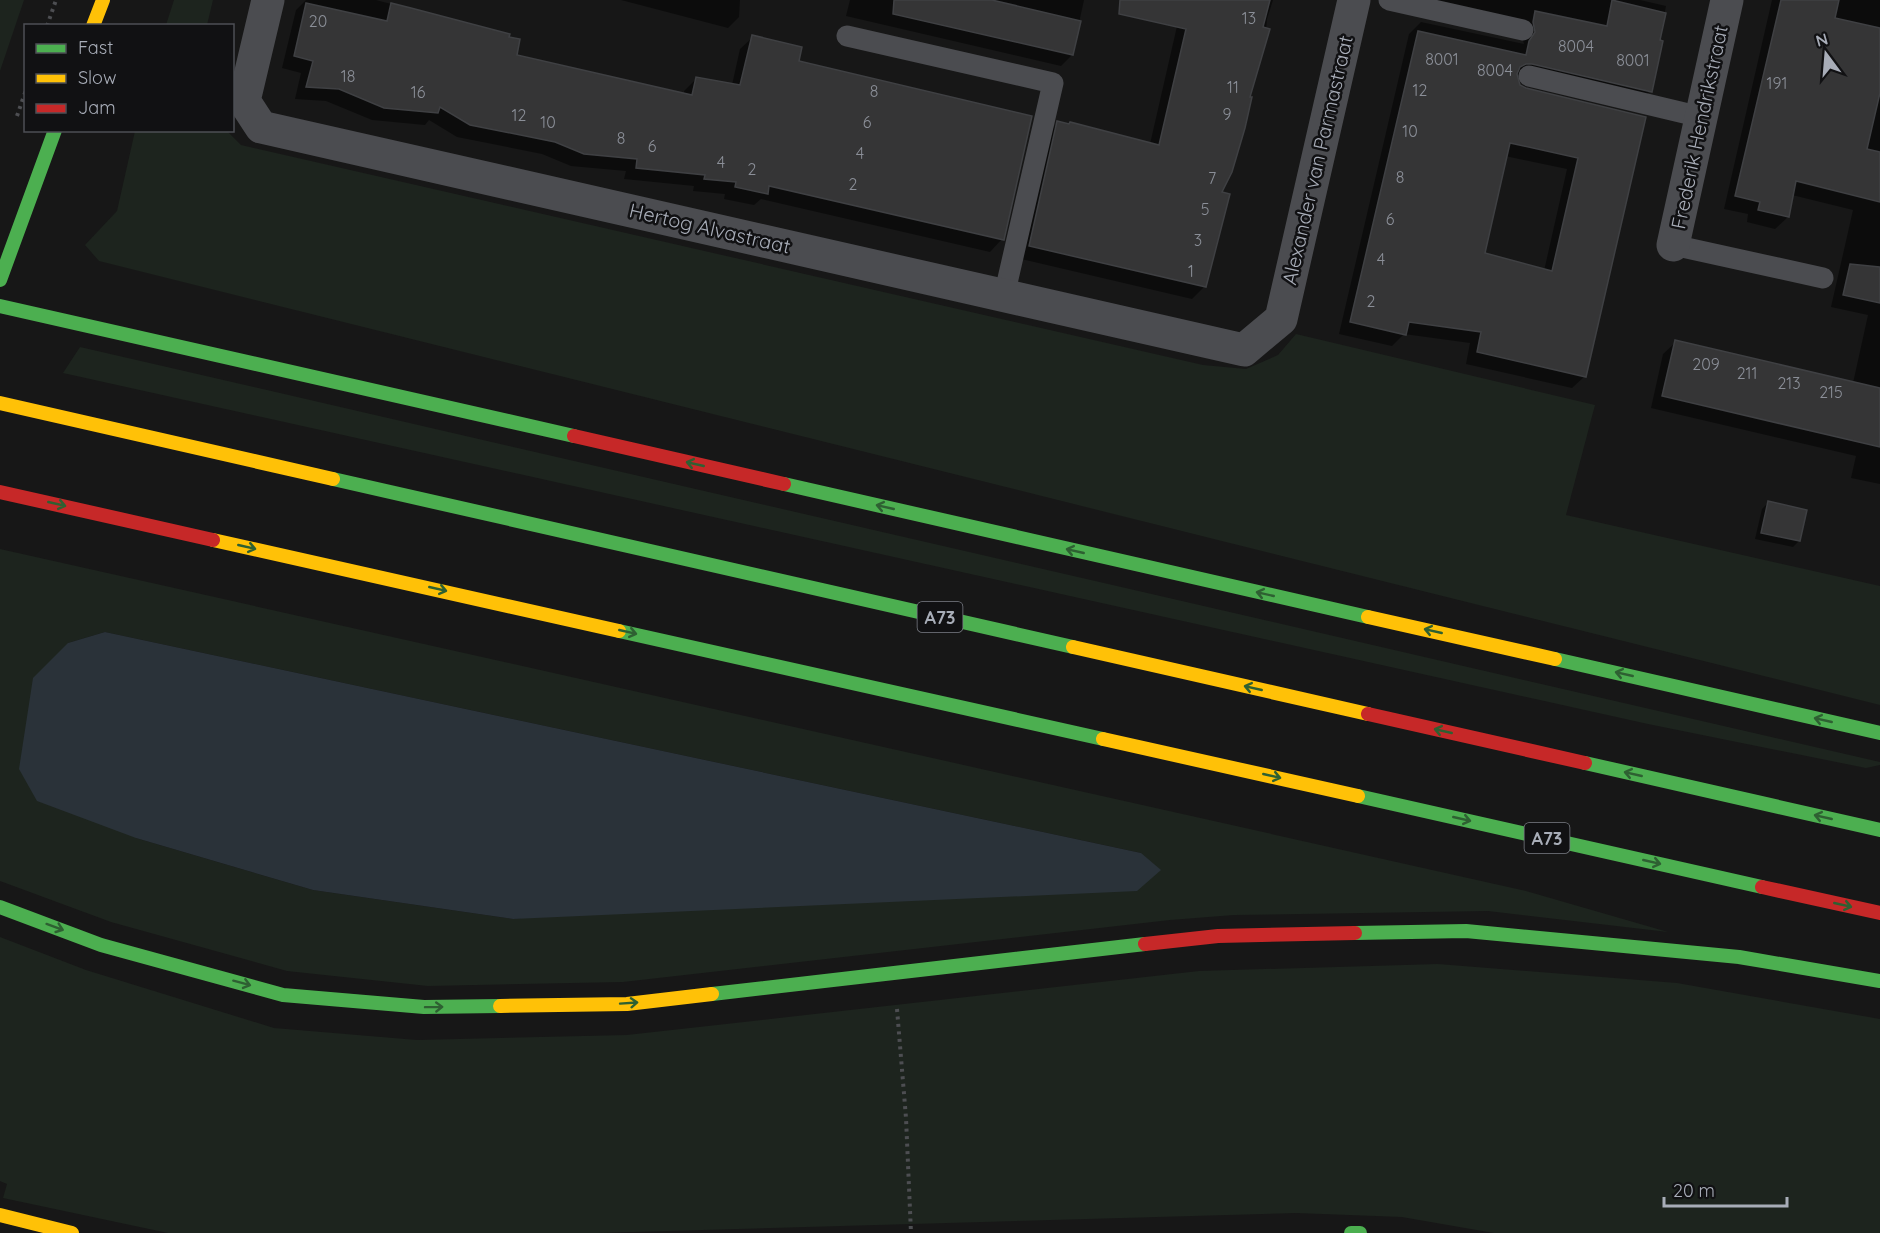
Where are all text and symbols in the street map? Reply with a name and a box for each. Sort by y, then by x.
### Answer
house number: 13 [1242,8,1256,28]
house number: 20 [309,11,327,31]
street label: Frederik Hendrikstraat [1665,22,1733,231]
legend [24,24,234,132]
north arrow [1796,24,1856,84]
text: N [1813,28,1830,51]
street label: Alexander van Parmastraat [1276,33,1358,287]
text: Fast [78,36,113,59]
house number: 8004 [1558,36,1594,56]
house number: 8001 [1425,49,1459,69]
house number: 8001 [1616,50,1650,70]
house number: 8004 [1477,60,1513,80]
text: Slow [78,66,116,89]
house number: 18 [341,66,355,86]
house number: 191 [1767,73,1787,93]
house number: 11 [1227,77,1239,97]
house number: 12 [1413,80,1428,100]
house number: 8 [870,81,878,101]
house number: 16 [411,82,426,102]
text: Jam [78,96,116,119]
house number: 9 [1223,104,1232,124]
house number: 12 [512,105,527,125]
house number: 10 [540,112,556,132]
house number: 6 [863,112,872,132]
house number: 10 [1402,121,1418,141]
house number: 8 [617,128,625,148]
house number: 6 [648,136,657,156]
house number: 4 [856,143,864,163]
house number: 4 [717,152,725,172]
house number: 2 [748,159,757,179]
house number: 8 [1396,167,1404,187]
house number: 7 [1208,168,1216,188]
house number: 2 [849,174,858,194]
street label: Hertog Alvastraat [627,197,793,259]
house number: 5 [1201,199,1209,219]
house number: 6 [1386,209,1395,229]
house number: 3 [1194,230,1202,250]
house number: 4 [1377,249,1385,269]
house number: 1 [1188,261,1194,281]
house number: 2 [1367,291,1376,311]
house number: 209 [1692,354,1720,374]
house number: 211 [1737,363,1757,383]
house number: 213 [1777,373,1801,393]
house number: 215 [1819,382,1843,402]
one-way arrow [686,458,705,469]
one-way arrow [47,499,66,511]
one-way arrow [876,501,895,513]
one-way arrow [237,542,257,553]
one-way arrow [1066,544,1085,556]
one-way arrow [428,584,447,596]
one-way arrow [1256,587,1275,599]
road number: A73 [918,602,962,632]
one-way arrow [1424,625,1443,637]
one-way arrow [618,627,637,638]
one-way arrow [1614,668,1634,679]
one-way arrow [1243,681,1262,693]
one-way arrow [1814,714,1833,725]
one-way arrow [1433,725,1453,736]
one-way arrow [1624,768,1643,779]
one-way arrow [1262,770,1281,782]
one-way arrow [1814,811,1833,823]
one-way arrow [1452,813,1471,825]
road number: A73 [1524,823,1570,853]
one-way arrow [1643,856,1662,868]
one-way arrow [1833,899,1852,911]
one-way arrow [45,923,64,934]
one-way arrow [232,978,251,990]
one-way arrow [619,997,639,1008]
one-way arrow [424,1001,444,1013]
scale bar [1664,1170,1787,1208]
text: 20 m [1673,1179,1715,1202]

